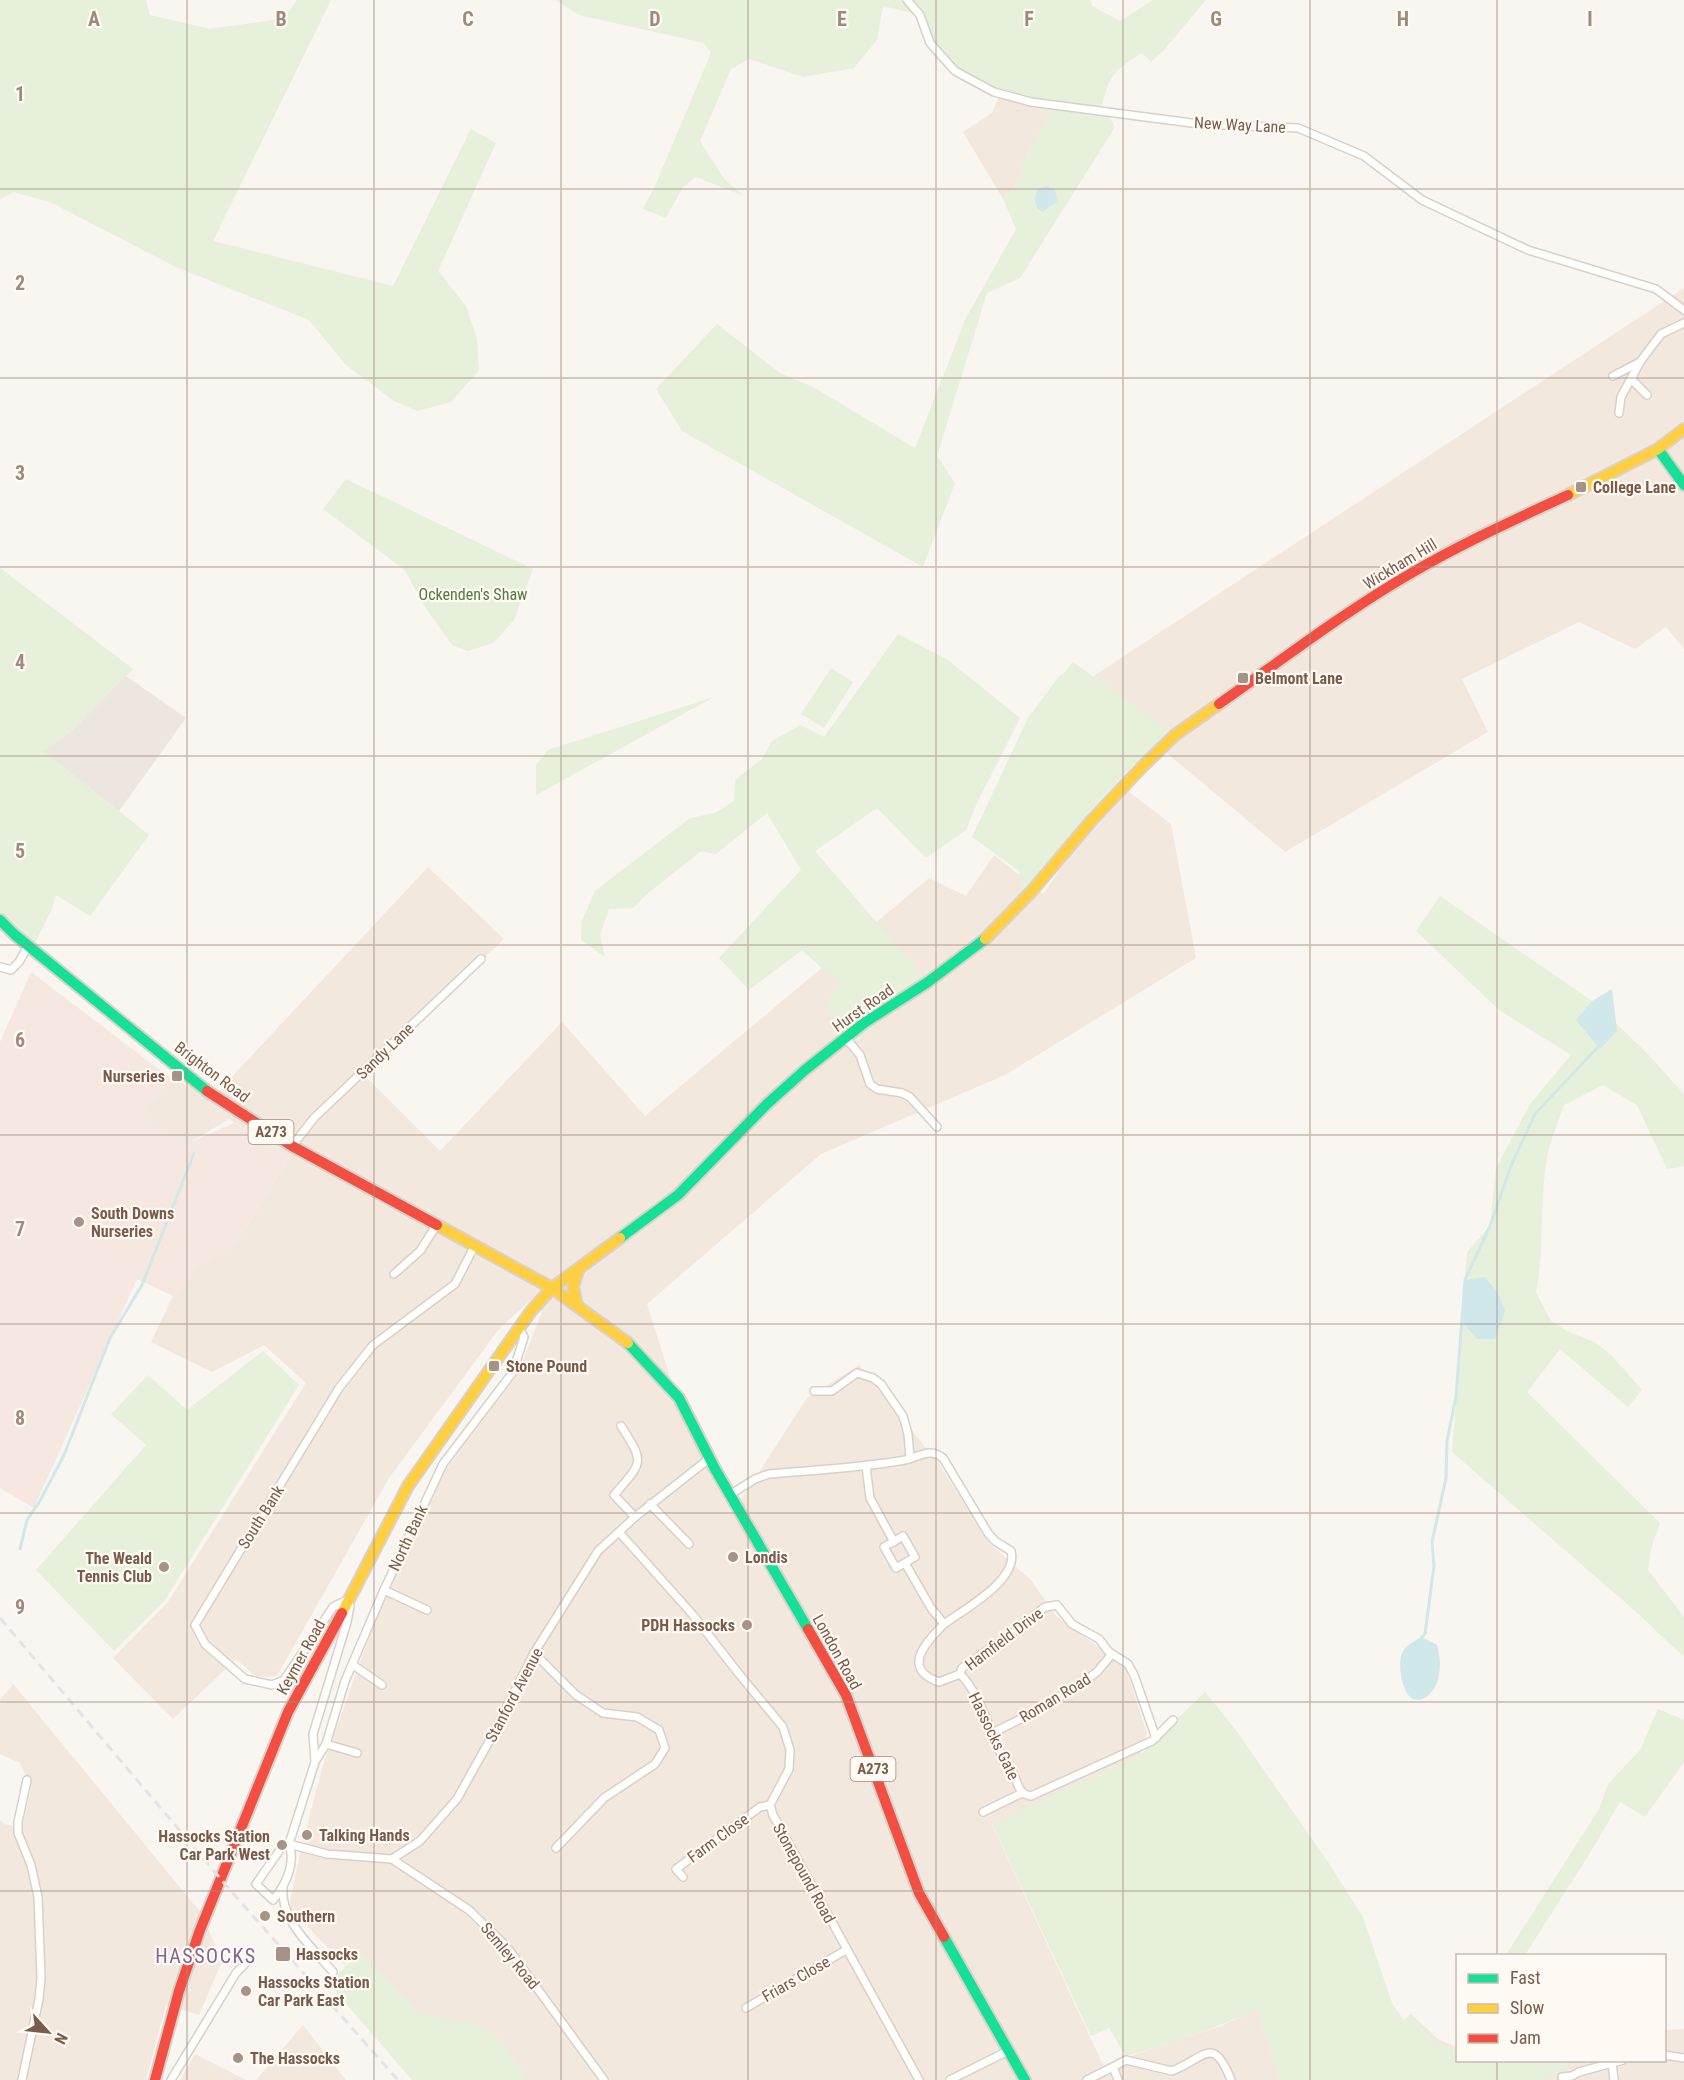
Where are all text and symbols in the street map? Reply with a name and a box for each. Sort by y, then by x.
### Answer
text: A [88,7,100,31]
text: B [275,7,287,31]
text: C [462,7,474,31]
text: D [649,7,661,31]
text: E [837,7,847,31]
text: F [1024,7,1034,31]
text: G [1210,7,1222,31]
text: H [1397,7,1409,31]
text: I [1587,7,1593,31]
text: 1 [15,82,25,106]
street label: New Way Lane [1194,113,1286,137]
text: 2 [15,271,25,295]
text: 3 [15,461,25,485]
place label: College Lane [1593,478,1676,497]
marker: College Lane [1574,480,1588,494]
street label: Wickham Hill [1360,535,1440,593]
park label: Ockenden's Shaw [419,585,527,604]
text: 4 [15,650,25,674]
place label: Belmont Lane [1255,669,1343,688]
marker: Belmont Lane [1236,671,1250,685]
text: 5 [15,839,25,863]
street label: Hurst Road [829,980,897,1036]
street label: Sandy Lane [352,1019,418,1083]
text: 6 [15,1028,25,1052]
street label: Brighton Road [171,1038,253,1106]
place label: Nurseries [103,1067,165,1086]
marker: Nurseries [170,1069,184,1083]
road number: A273 [248,1120,294,1144]
place label: South Downs Nurseries [91,1204,174,1241]
marker: South Downs Nurseries [72,1215,86,1229]
text: 7 [15,1217,25,1241]
place label: Stone Pound [506,1357,587,1376]
marker: Stone Pound [487,1359,501,1373]
text: 8 [15,1406,25,1430]
street label: South Bank [234,1481,288,1552]
street label: North Bank [384,1501,432,1574]
place label: Londis [745,1548,788,1567]
place label: The Weald Tennis Club [77,1549,152,1586]
marker: Londis [726,1550,740,1564]
marker: The Weald Tennis Club [157,1560,171,1574]
text: 9 [15,1595,25,1619]
street label: Hamfield Drive [961,1604,1047,1674]
street label: London Road [809,1611,865,1693]
street label: Keymer Road [273,1616,329,1698]
place label: PDH Hassocks [641,1616,735,1635]
marker: PDH Hassocks [740,1618,754,1632]
street label: Stanford Avenue [481,1645,547,1745]
street label: Roman Road [1016,1669,1094,1727]
street label: Hassocks Gate [965,1689,1023,1783]
road number: A273 [850,1757,896,1781]
street label: Farm Close [684,1809,752,1867]
street label: Stonepound Road [769,1820,839,1926]
place label: Talking Hands [319,1826,410,1845]
place label: Hassocks Station Car Park West [158,1827,270,1864]
marker: Talking Hands [300,1828,314,1842]
marker: Hassocks Station Car Park West [275,1838,289,1852]
place label: Southern [277,1907,335,1926]
marker: Southern [258,1909,272,1923]
street label: Semley Road [477,1919,543,1993]
district label: HASSOCKS [155,1944,257,1968]
marker: Hassocks [274,1945,292,1963]
place label: Hassocks [296,1945,358,1964]
street label: Friars Close [759,1952,833,2006]
legend [1456,1954,1666,2062]
text: Fast [1510,1967,1541,1988]
place label: Hassocks Station Car Park East [258,1973,370,2010]
marker: Hassocks Station Car Park East [239,1984,253,1998]
text: Slow [1510,1997,1545,2018]
north arrow [18,2002,78,2062]
text: Jam [1510,2027,1541,2048]
text: N [50,2030,72,2047]
place label: The Hassocks [250,2049,340,2068]
marker: The Hassocks [231,2051,245,2065]

